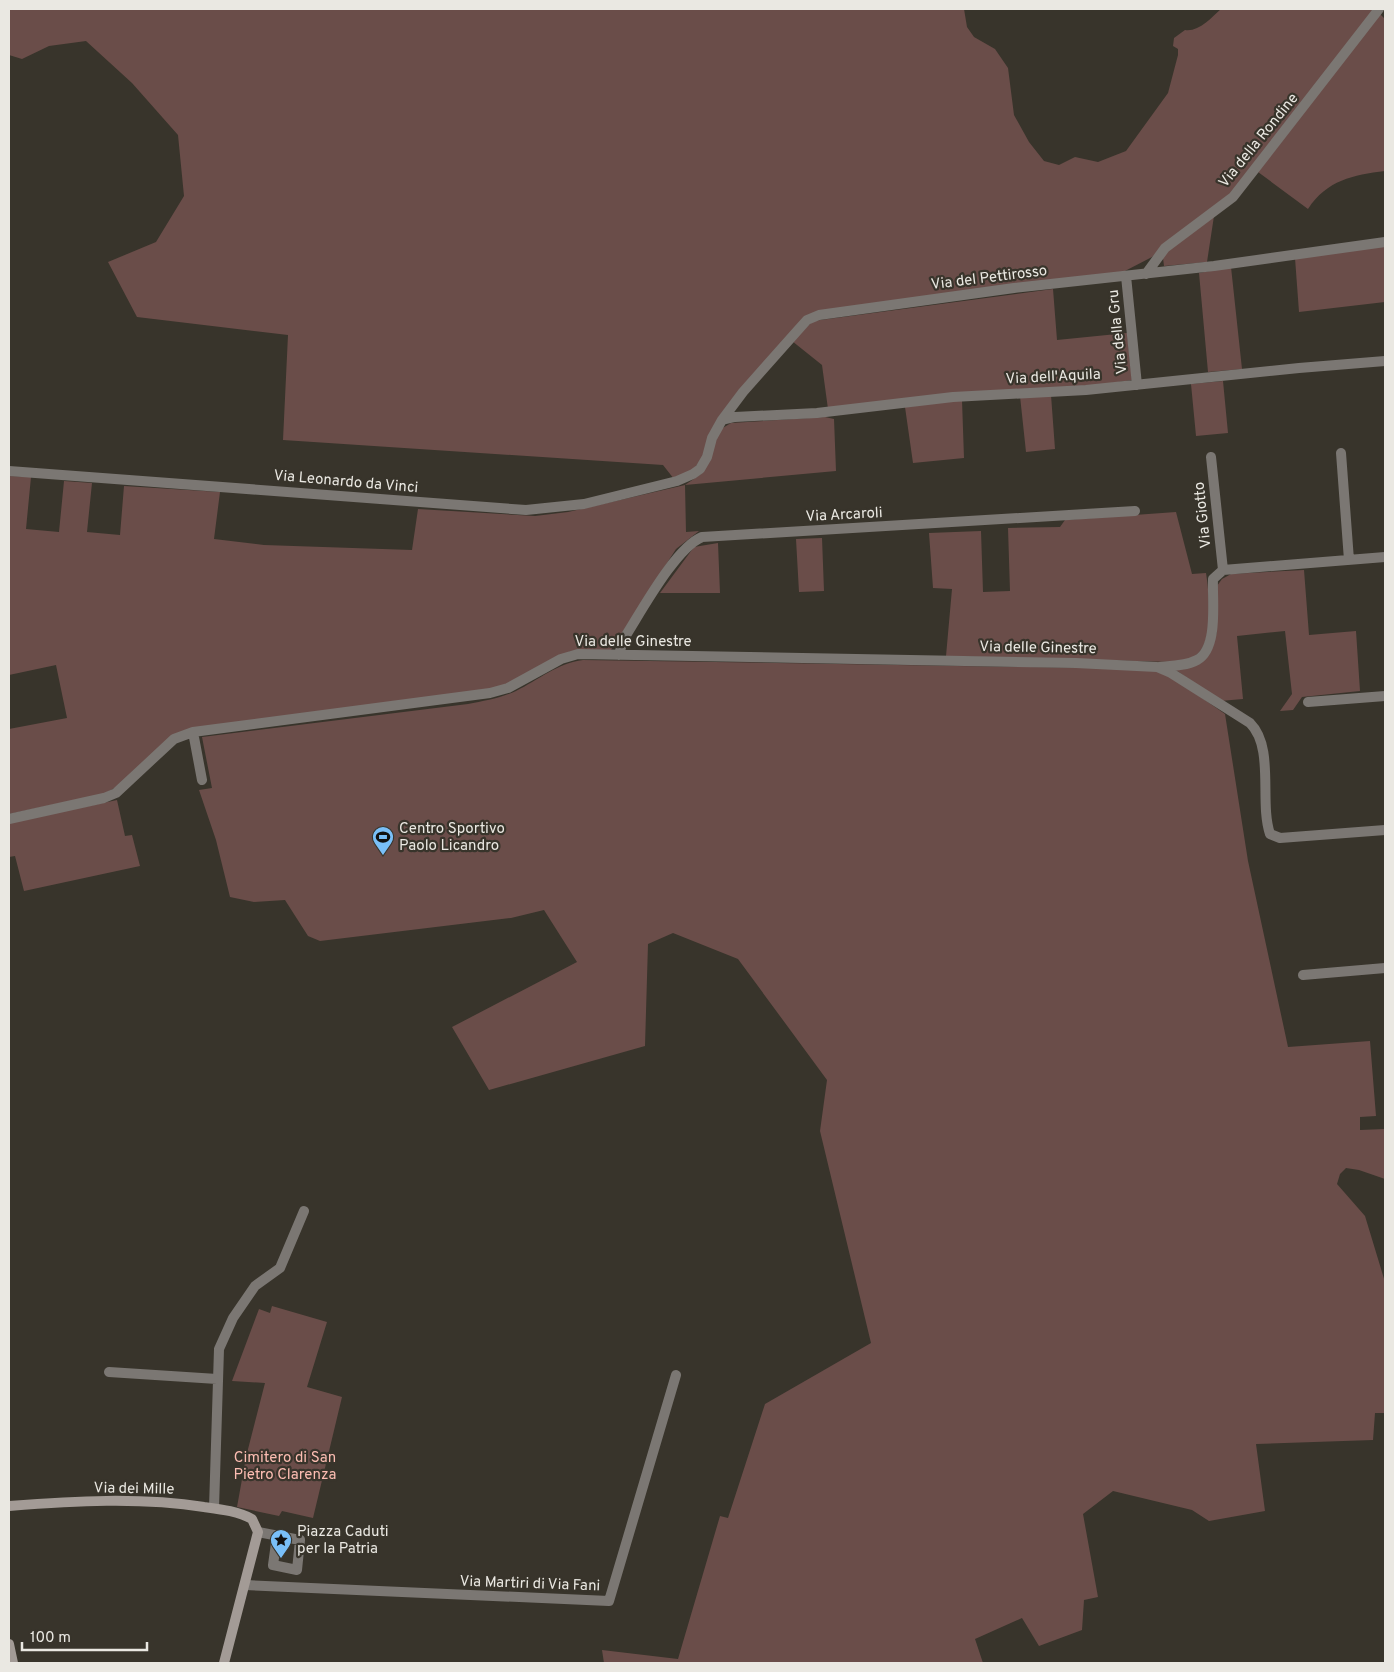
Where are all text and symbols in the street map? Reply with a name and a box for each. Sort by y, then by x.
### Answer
street label: Via della Rondine [1215,90,1303,192]
street label: Via del Pettirosso [930,262,1048,295]
street label: Via della Gru [1105,288,1132,375]
street label: Via dell'Aquila [1005,366,1101,389]
street label: Via Leonardo da Vinci [273,467,419,498]
street label: Via Giotto [1191,481,1216,549]
street label: Via Arcaroli [805,504,883,527]
street label: Via delle Ginestre [574,633,692,652]
street label: Via delle Ginestre [979,638,1097,659]
place label: Centro Sportivo Paolo Licandro [399,820,505,856]
sports icon: Centro Sportivo Paolo Licandro [371,825,395,856]
park label: Cimitero di San Pietro Clarenza [234,1449,336,1485]
street label: Via dei Mille [93,1479,174,1500]
place label: Piazza Caduti per la Patria [297,1523,389,1559]
place icon: Piazza Caduti per la Patria [269,1528,293,1559]
street label: Via Martiri di Via Fani [459,1573,601,1596]
scale bar [22,1620,148,1652]
text: 100 m [30,1629,71,1648]

